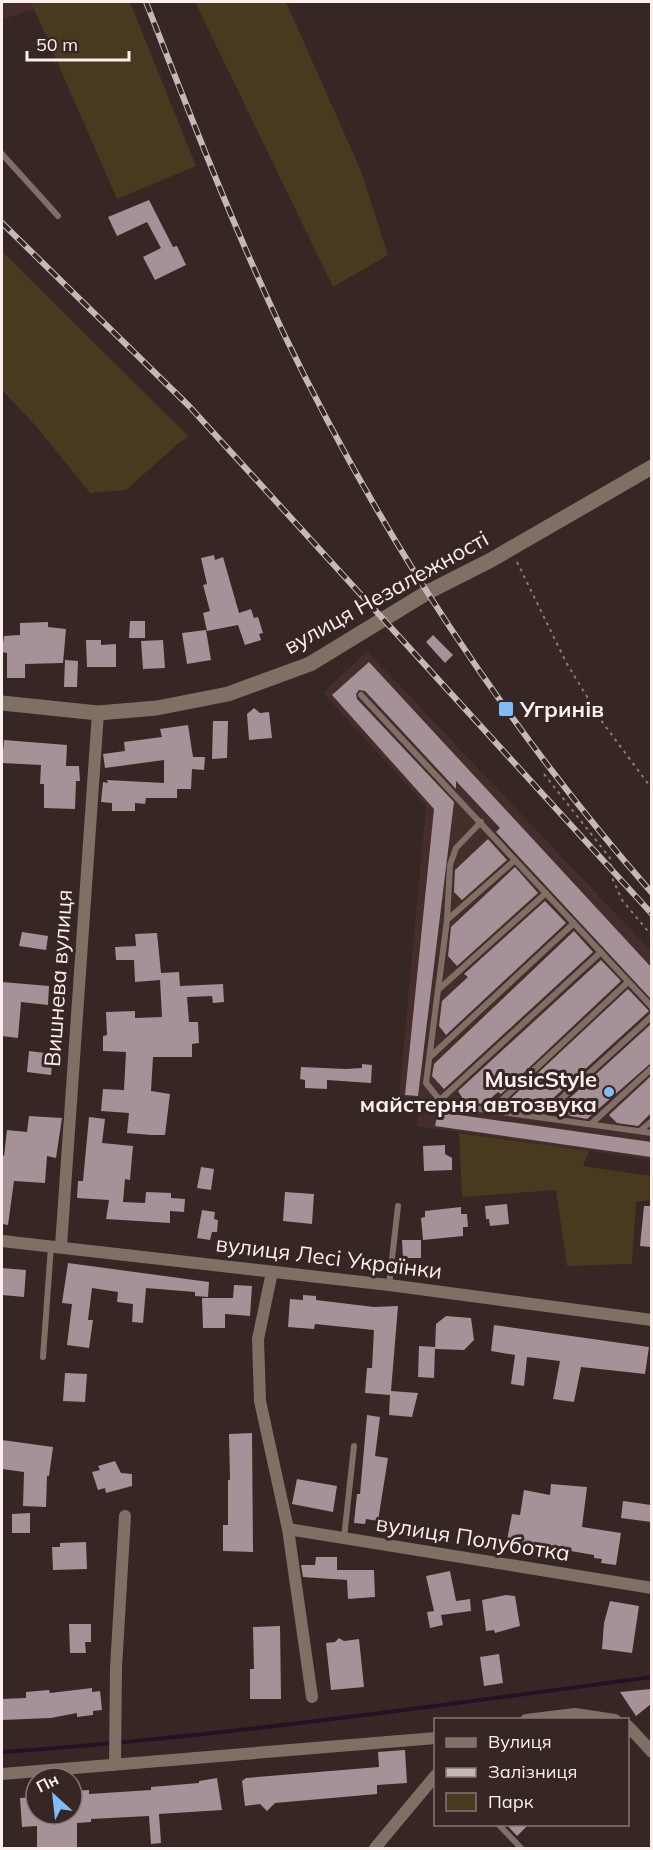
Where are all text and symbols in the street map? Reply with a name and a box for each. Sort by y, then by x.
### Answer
scale bar [27,24,129,62]
text: 50 m [36,33,78,56]
street label: вулиця Незалежності [279,524,493,660]
place label: Угринів [519,695,604,723]
marker: Угринів [497,700,515,718]
street label: Вишнева вулиця [38,888,78,1068]
place label: MusicStyle майстерня автозвука [360,1065,597,1118]
marker: MusicStyle майстерня автозвука [602,1085,616,1099]
street label: вулиця Лесі Українки [214,1229,444,1285]
street label: вулиця Полуботка [374,1509,572,1567]
legend [434,1718,629,1826]
text: Вулиця [488,1730,552,1753]
text: Залізниця [488,1760,577,1783]
north arrow [24,1766,84,1826]
text: Пн [33,1769,62,1797]
text: Парк [488,1790,534,1813]

